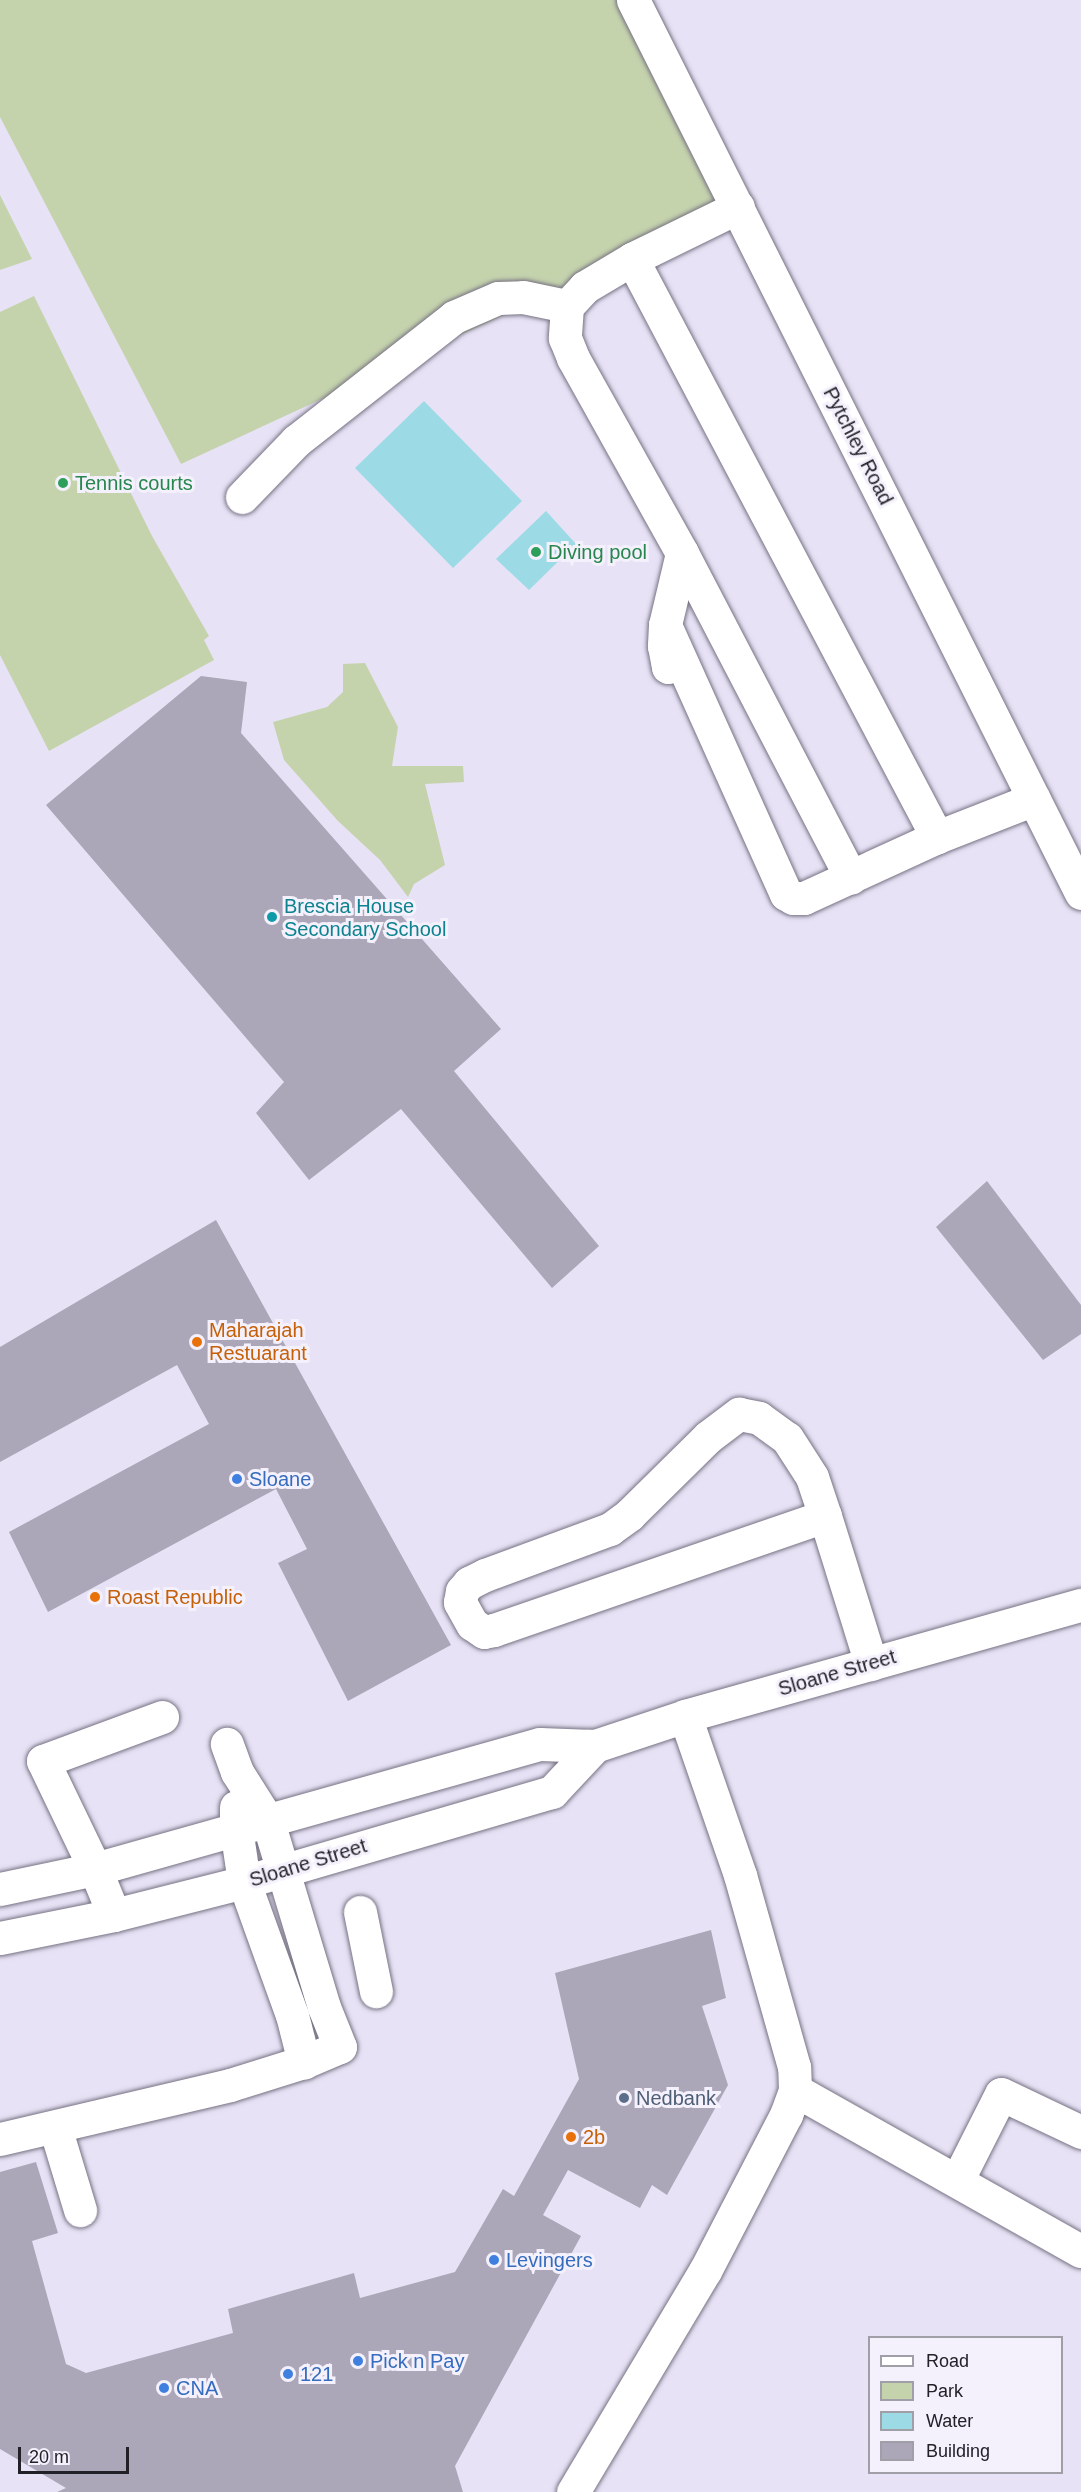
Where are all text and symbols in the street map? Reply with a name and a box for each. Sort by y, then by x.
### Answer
street label: Pytchley Road [818,383,898,509]
place label: Tennis courts [75,471,193,495]
marker: Tennis courts [56,476,70,490]
place label: Diving pool [548,540,647,564]
marker: Diving pool [529,545,543,559]
place label: Brescia House Secondary School [284,894,446,941]
marker: Brescia House Secondary School [265,910,279,924]
place label: Maharajah Restuarant [209,1318,307,1365]
marker: Maharajah Restuarant [190,1335,204,1349]
place label: Sloane [249,1467,311,1491]
marker: Sloane [230,1472,244,1486]
place label: Roast Republic [107,1585,243,1609]
marker: Roast Republic [88,1590,102,1604]
street label: Sloane Street [775,1645,899,1701]
street label: Sloane Street [247,1834,369,1892]
place label: Nedbank [636,2086,716,2110]
marker: Nedbank [617,2091,631,2105]
place label: 2b [583,2125,605,2149]
marker: 2b [564,2130,578,2144]
place label: Levingers [506,2248,593,2272]
marker: Levingers [487,2253,501,2267]
legend [868,2336,1063,2474]
place label: Pick n Pay [370,2349,464,2373]
text: Road [926,2351,969,2371]
marker: Pick n Pay [351,2354,365,2368]
place label: 121 [300,2362,333,2386]
marker: 121 [281,2367,295,2381]
place label: CNA [176,2376,218,2400]
marker: CNA [157,2381,171,2395]
text: Park [926,2381,963,2401]
text: Water [926,2411,973,2431]
scale bar [21,2435,132,2473]
text: Building [926,2441,990,2461]
text: 20 m [29,2447,69,2467]

